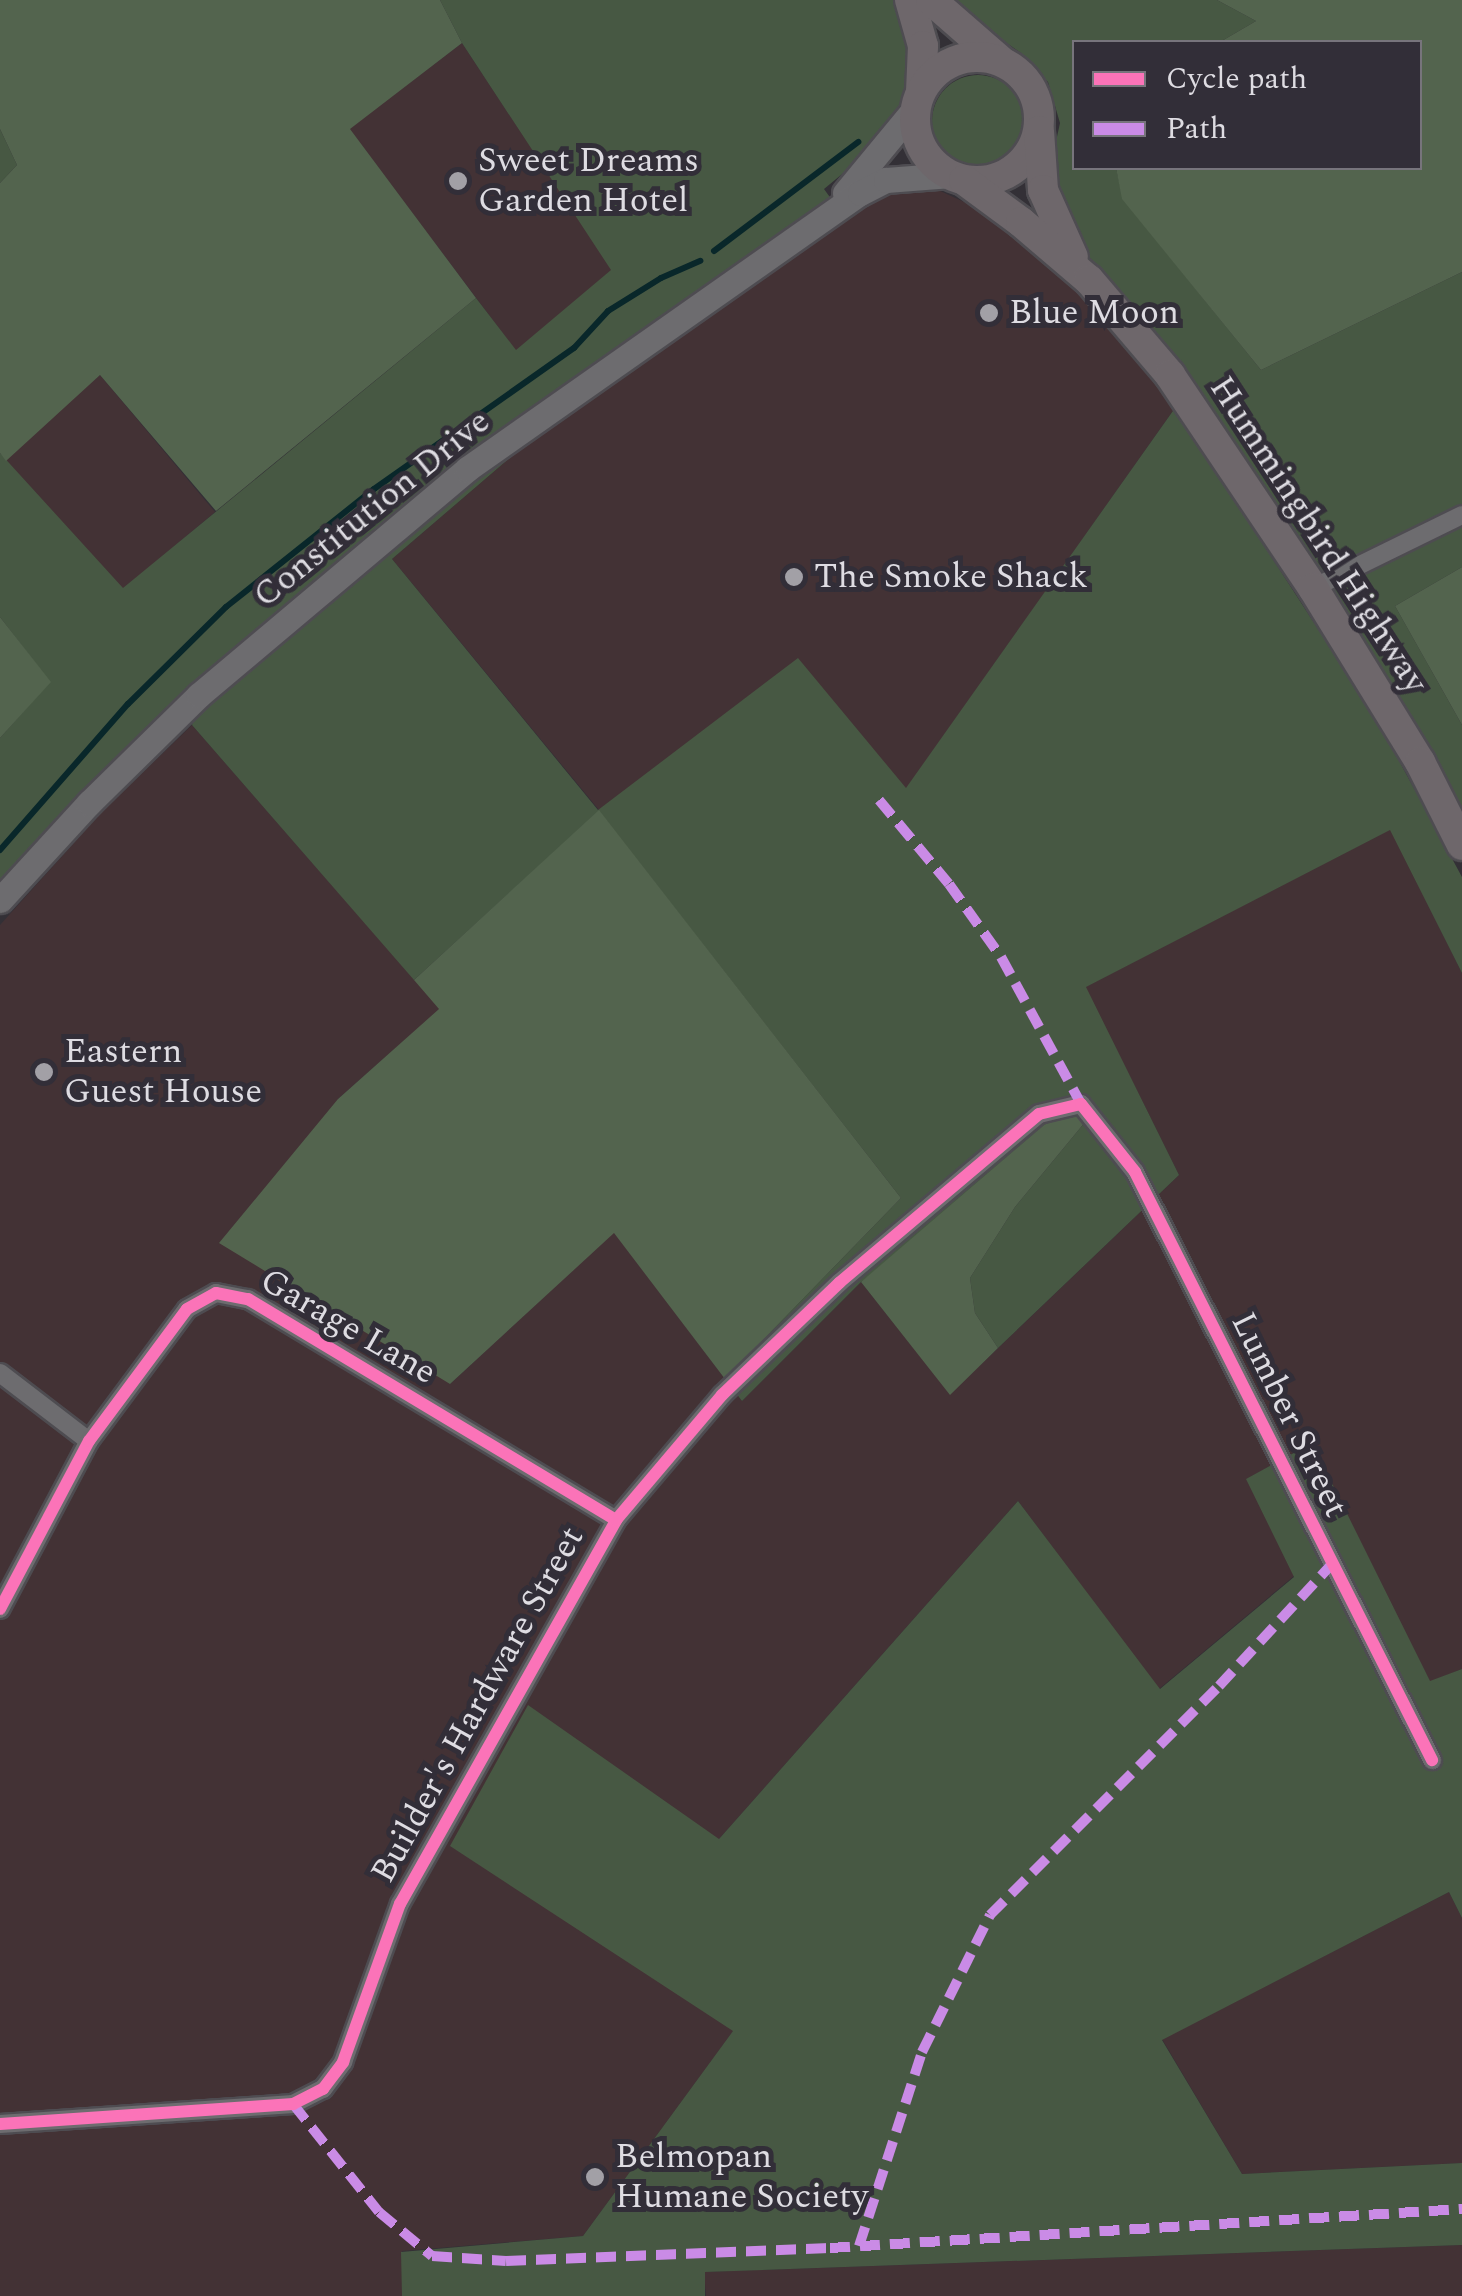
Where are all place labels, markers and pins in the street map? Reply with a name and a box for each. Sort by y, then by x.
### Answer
place label: Sweet Dreams Garden Hotel [478,140,699,222]
marker: Sweet Dreams Garden Hotel [447,170,469,192]
place label: Blue Moon [1009,292,1179,334]
marker: Blue Moon [978,302,1000,324]
place label: The Smoke Shack [814,556,1088,598]
marker: The Smoke Shack [783,566,805,588]
place label: Eastern Guest House [64,1031,262,1113]
marker: Eastern Guest House [33,1061,55,1083]
place label: Belmopan Humane Society [615,2136,868,2218]
marker: Belmopan Humane Society [584,2166,606,2188]

